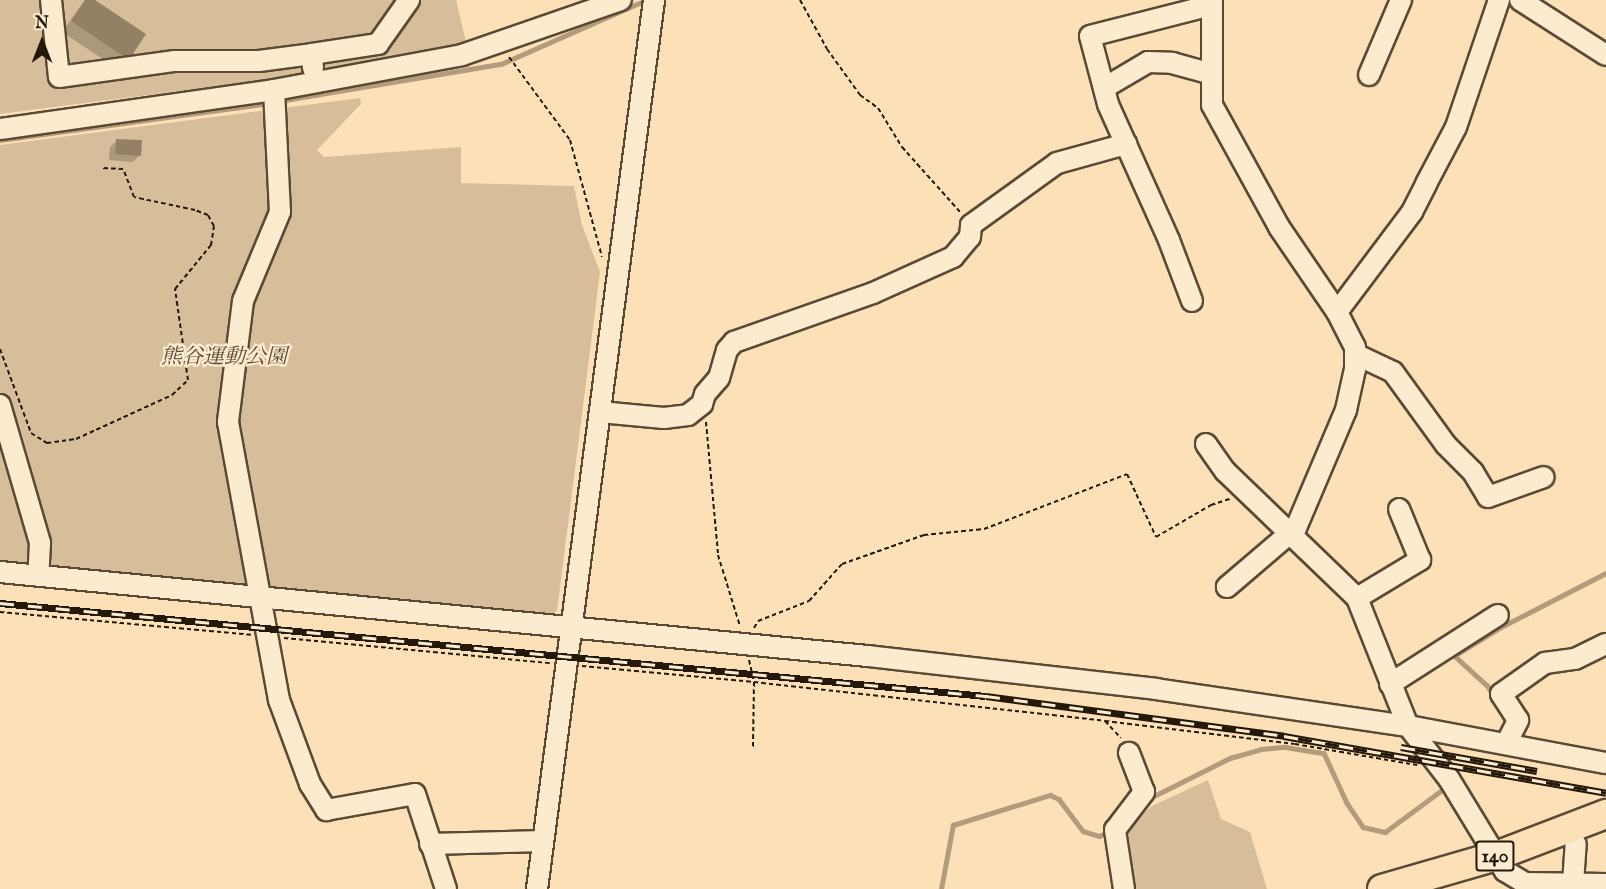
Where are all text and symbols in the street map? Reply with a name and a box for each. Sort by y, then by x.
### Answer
north arrow [12,12,72,72]
text: N [35,14,49,34]
park label: 熊谷運動公園 [161,345,287,371]
road number: 140 [1474,839,1516,873]

